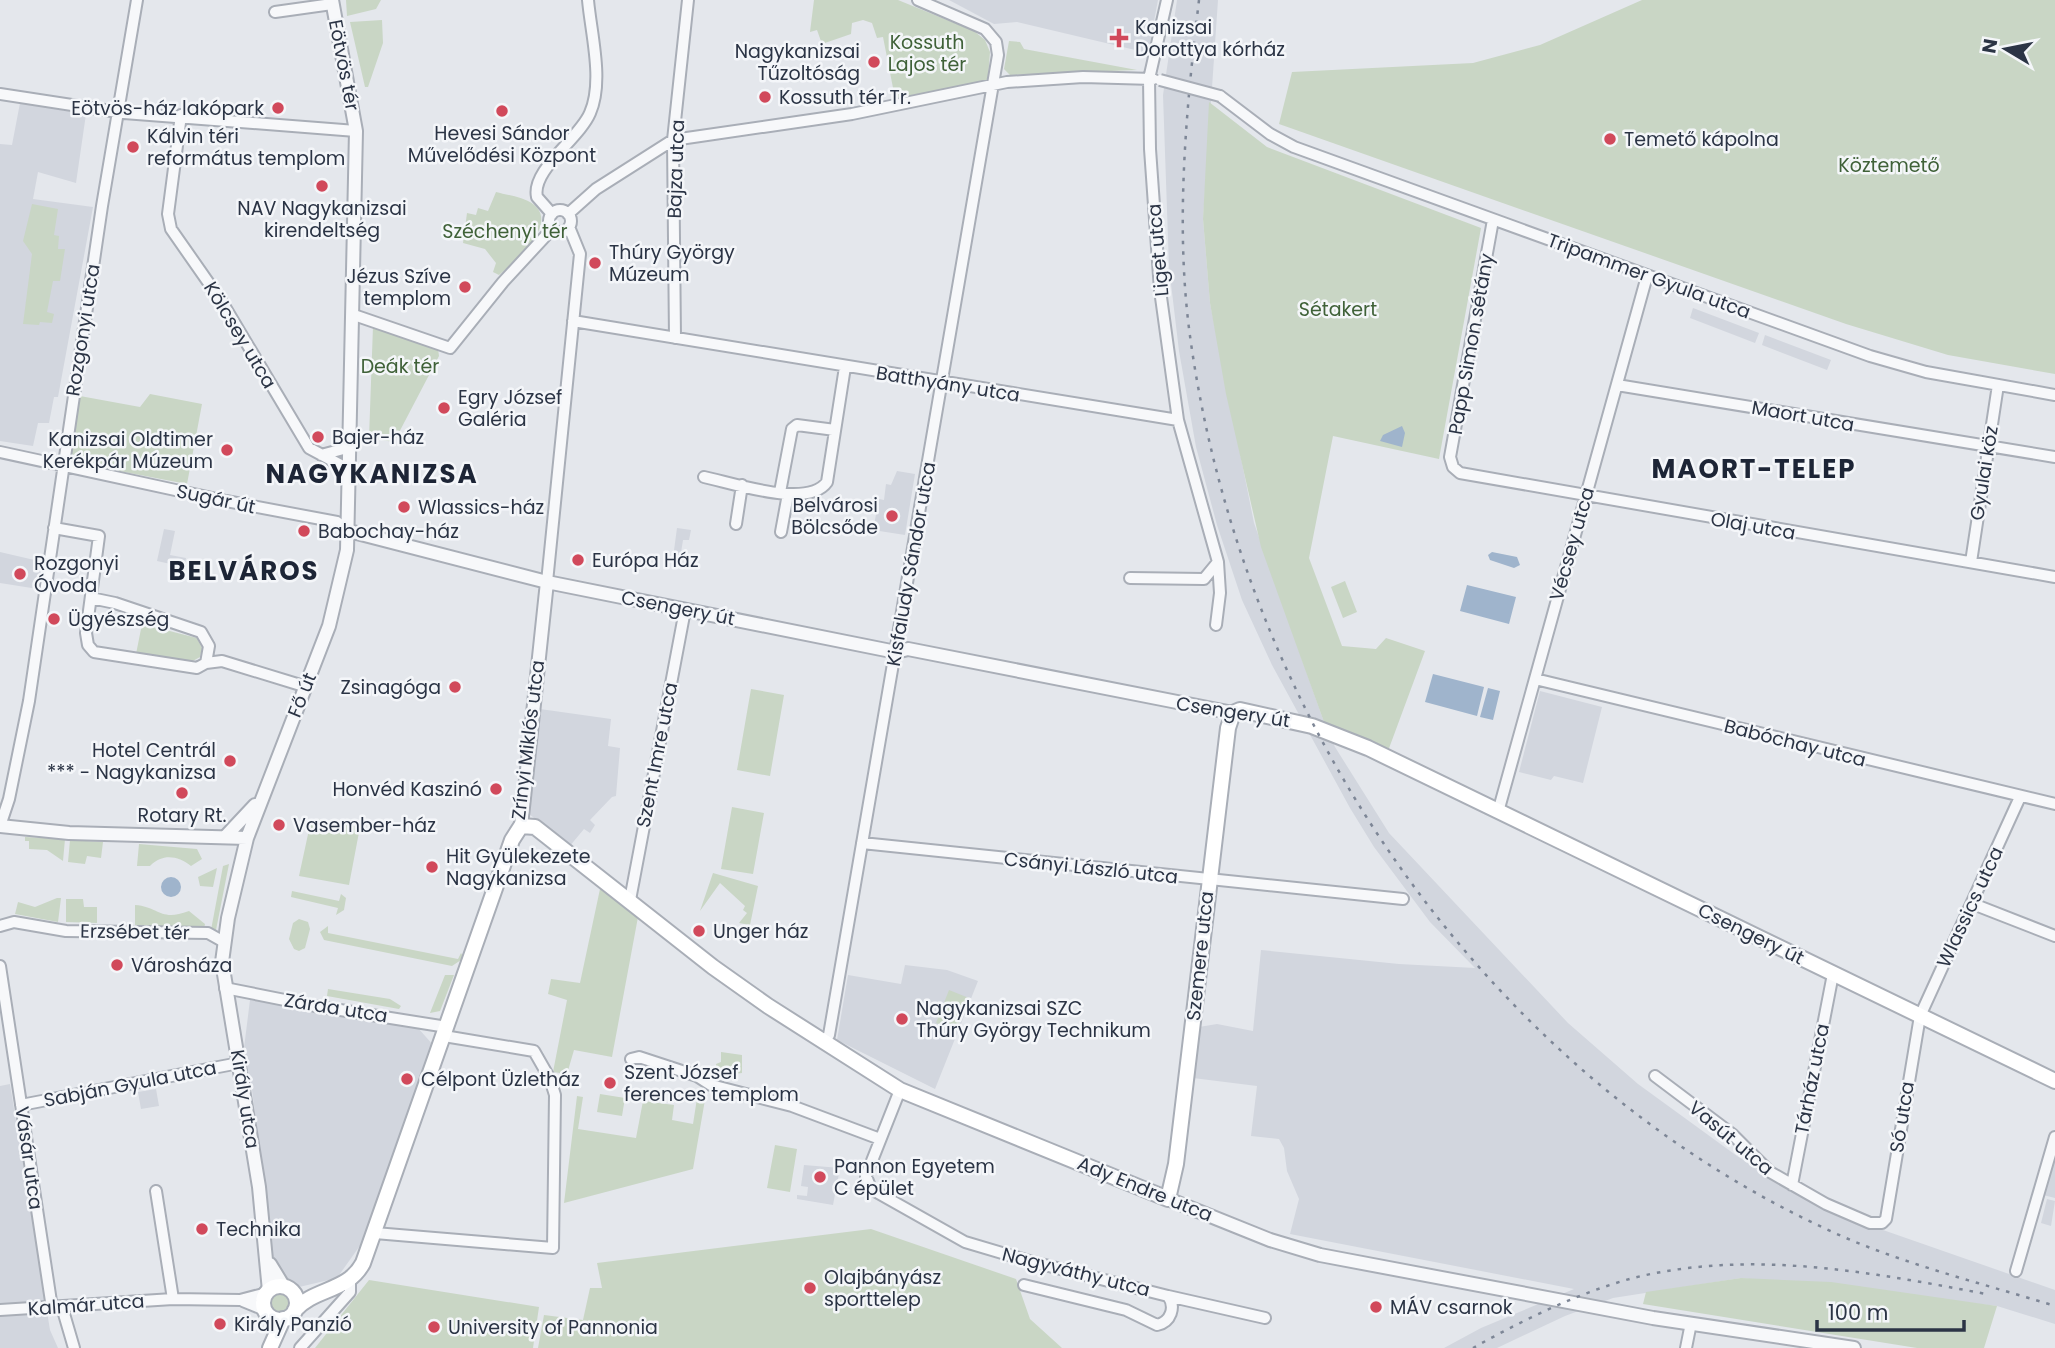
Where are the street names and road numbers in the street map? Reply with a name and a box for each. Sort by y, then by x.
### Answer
street label: Eötvös tér [322,17,366,113]
street label: Bajza utca [661,119,691,219]
street label: Liget utca [1141,203,1175,297]
street label: Tripammer Gyula utca [1544,227,1754,325]
street label: Papp Simon sétány [1442,251,1500,437]
street label: Rozgonyi utca [59,262,107,398]
street label: Kölcsey utca [197,276,283,394]
street label: Batthyány utca [874,359,1022,409]
street label: Maort utca [1749,394,1857,438]
street label: Gyulai köz [1963,424,2005,522]
street label: Kisfaludy Sándor utca [880,460,942,668]
street label: Sugár út [174,477,258,521]
street label: Vécsey utca [1543,484,1601,604]
street label: Olaj utca [1708,505,1798,547]
street label: Csengery út [619,584,737,632]
street label: Zrínyi Miklós utca [505,659,551,821]
street label: Fő út [281,669,323,721]
street label: Szent Imre utca [630,680,684,830]
street label: Csengery út [1174,690,1292,734]
street label: Babóchay utca [1721,712,1869,774]
street label: Wlassics utca [1930,842,2010,972]
street label: Csányi László utca [1003,845,1179,891]
street label: Szemere utca [1180,890,1220,1022]
street label: Csengery út [1693,897,1809,971]
street label: Erzsébet tér [80,918,190,946]
street label: Zárda utca [282,986,390,1030]
street label: Tárház utca [1788,1021,1836,1137]
street label: Király utca [224,1048,266,1150]
street label: Sabján Gyula utca [41,1054,219,1114]
street label: Só utca [1883,1079,1921,1155]
street label: Vasút utca [1683,1094,1779,1182]
street label: Vásár utca [8,1105,50,1211]
street label: Ady Endre utca [1073,1150,1217,1228]
street label: Nagyváthy utca [999,1241,1153,1303]
street label: Kalmár utca [27,1287,145,1323]

